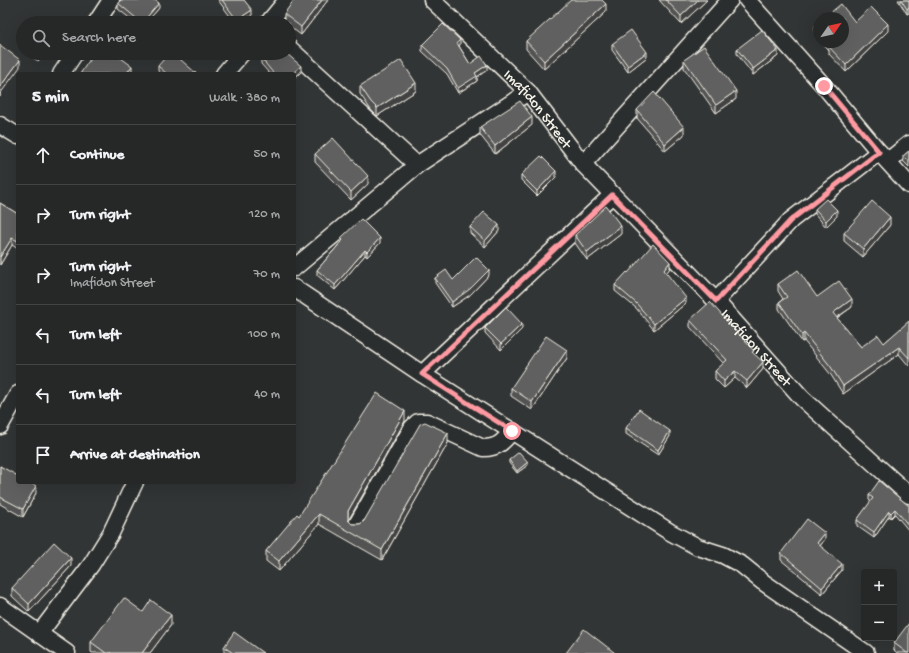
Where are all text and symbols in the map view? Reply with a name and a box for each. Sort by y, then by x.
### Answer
north arrow [813,12,849,48]
search box [16,16,296,60]
icon: search [30,27,52,49]
text: Search here [62,29,136,47]
street label: Imafidon Street [499,66,576,154]
route end [815,77,833,95]
text: 5 min [32,88,69,108]
text: Walk · 380 m [209,91,280,106]
icon: ahead [32,144,54,166]
text: Continue [70,146,124,164]
text: 50 m [253,147,280,162]
icon: right [32,204,54,226]
text: Turn right [70,206,130,224]
text: 120 m [249,207,280,222]
text: Turn right [70,258,130,276]
icon: right [32,264,54,286]
text: 70 m [254,267,280,282]
text: Imafidon Street [70,276,155,291]
street label: Imafidon Street [716,306,796,392]
icon: left [32,324,54,346]
text: Turn left [70,326,121,344]
text: 100 m [248,327,280,342]
icon: left [32,384,54,406]
text: Turn left [70,386,121,404]
text: 40 m [254,387,280,402]
route start [503,422,521,440]
icon: arrive [32,444,54,466]
text: Arrive at destination [70,446,200,464]
map controls [861,569,897,641]
button: + [861,569,897,605]
button: − [861,605,897,641]

